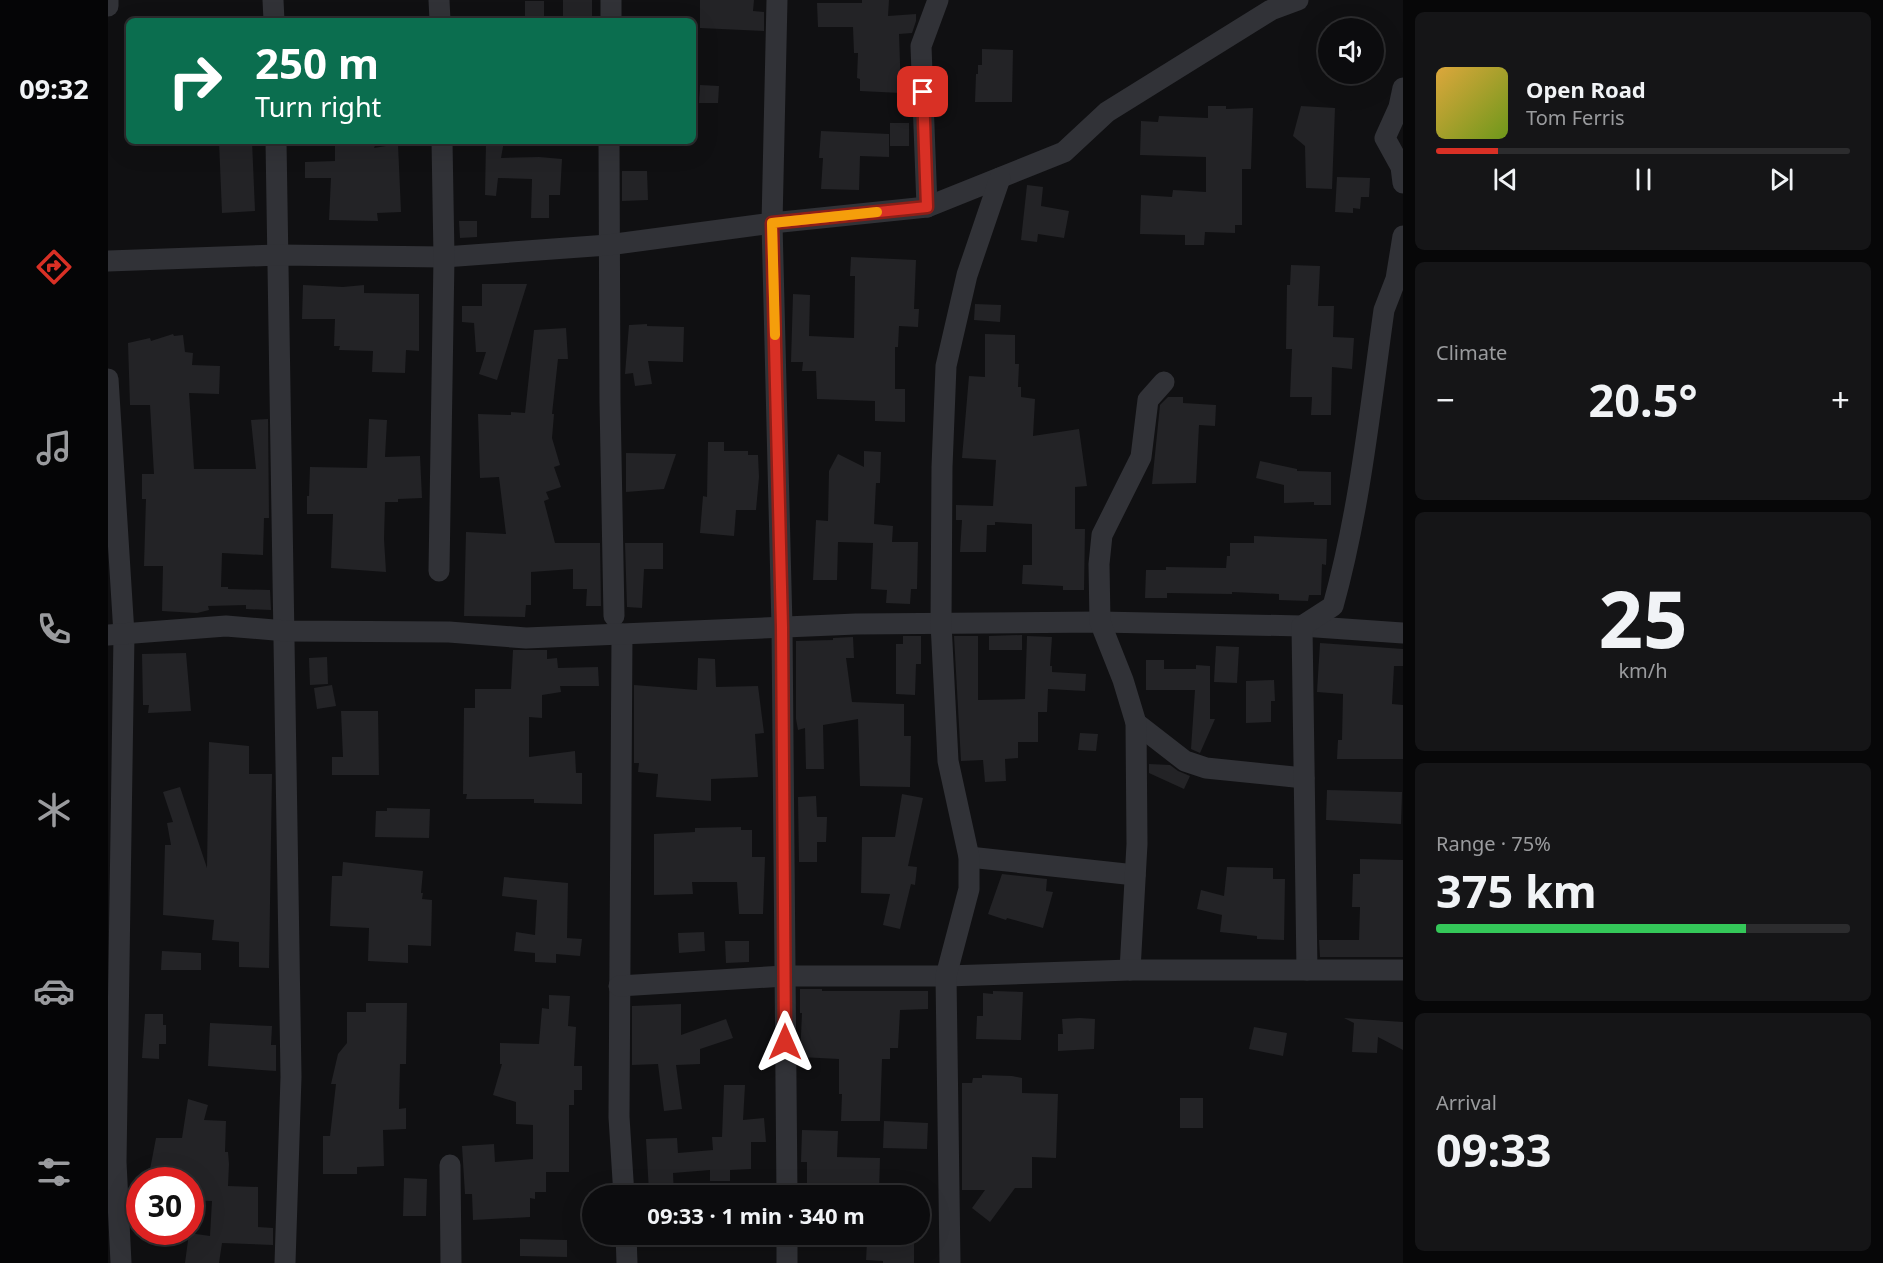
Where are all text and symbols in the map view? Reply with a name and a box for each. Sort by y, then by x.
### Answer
map controls [1318,18,1384,84]
button: sound [1318,18,1384,84]
text: 250 m [255,34,379,91]
icon: right [156,42,234,120]
pin [897,66,948,117]
text: 09:32 [19,70,89,107]
text: Open Road [1526,74,1646,104]
icon: arrive [906,75,939,108]
text: Turn right [255,88,381,125]
text: Tom Ferris [1526,104,1625,131]
icon: previous [1489,163,1522,196]
icon: pause [1627,163,1660,196]
icon: next [1765,163,1798,196]
icon: directions [33,246,75,288]
text: Climate [1436,339,1507,366]
text: 20.5° [1589,369,1697,430]
text: − [1436,377,1455,422]
text: + [1831,377,1850,422]
icon: music [33,427,75,469]
text: 25 [1598,565,1688,671]
icon: phone [33,608,75,650]
text: km/h [1618,657,1668,684]
icon: climate [33,789,75,831]
text: Range · 75% [1436,830,1551,857]
text: 375 km [1436,860,1597,921]
icon: car [33,970,75,1012]
position arrow [753,1010,817,1074]
text: Arrival [1436,1089,1497,1116]
text: 09:33 [1436,1119,1552,1180]
icon: filters [33,1151,75,1193]
speed limit sign: 30 [126,1167,204,1245]
text: 09:33 · 1 min · 340 m [647,1200,865,1230]

